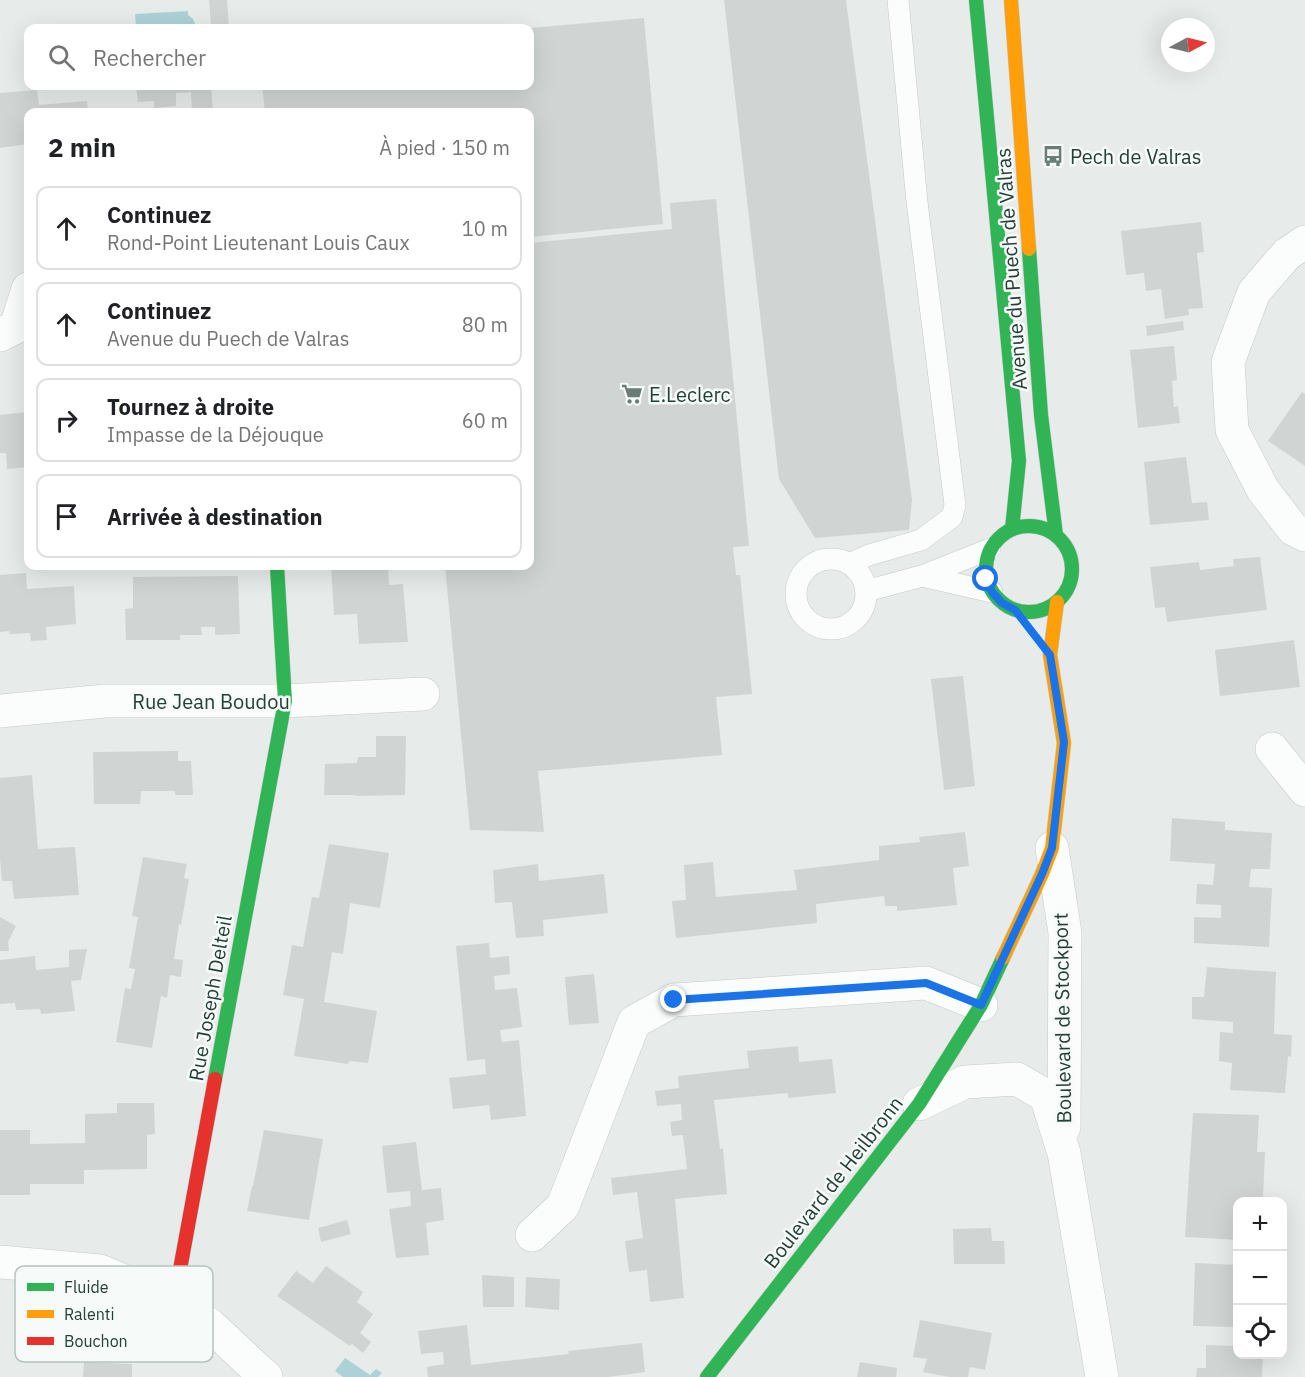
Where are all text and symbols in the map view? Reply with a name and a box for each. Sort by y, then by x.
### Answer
north arrow [1161,18,1215,72]
search box [24,24,534,90]
icon: search [45,41,78,74]
text: Rechercher [93,43,206,72]
text: 2 min [48,130,116,164]
text: À pied · 150 m [379,134,510,161]
place label: Pech de Valras [1070,143,1202,170]
bus stop icon: Pech de Valras [1041,144,1065,168]
street label: Avenue du Puech de Valras [989,147,1033,391]
text: Continuez [107,200,211,229]
icon: ahead [50,212,83,245]
text: 10 m [462,215,508,242]
text: Rond-Point Lieutenant Louis Caux [107,229,410,256]
text: Continuez [107,296,211,325]
icon: ahead [50,308,83,341]
text: 80 m [462,311,508,338]
text: Avenue du Puech de Valras [107,325,349,352]
place label: E.Leclerc [649,381,731,408]
supermarket icon: E.Leclerc [620,382,644,406]
text: Tournez à droite [107,392,274,421]
icon: right [50,404,83,437]
text: 60 m [462,407,508,434]
text: Impasse de la Déjouque [107,421,324,448]
icon: arrive [50,500,83,533]
text: Arrivée à destination [107,502,323,531]
route start [972,565,998,591]
street label: Rue Jean Boudou [132,688,290,715]
street label: Boulevard de Stockport [1047,912,1077,1124]
street label: Rue Joseph Delteil [182,913,238,1083]
route end [660,986,686,1012]
street label: Boulevard de Heilbronn [757,1090,909,1274]
map controls [1233,1197,1287,1359]
button: + [1233,1197,1287,1251]
button: − [1233,1251,1287,1305]
legend [15,1266,213,1362]
text: Fluide [64,1277,109,1297]
text: Ralenti [64,1304,114,1324]
button: locate [1233,1305,1287,1359]
text: Bouchon [64,1331,128,1351]

